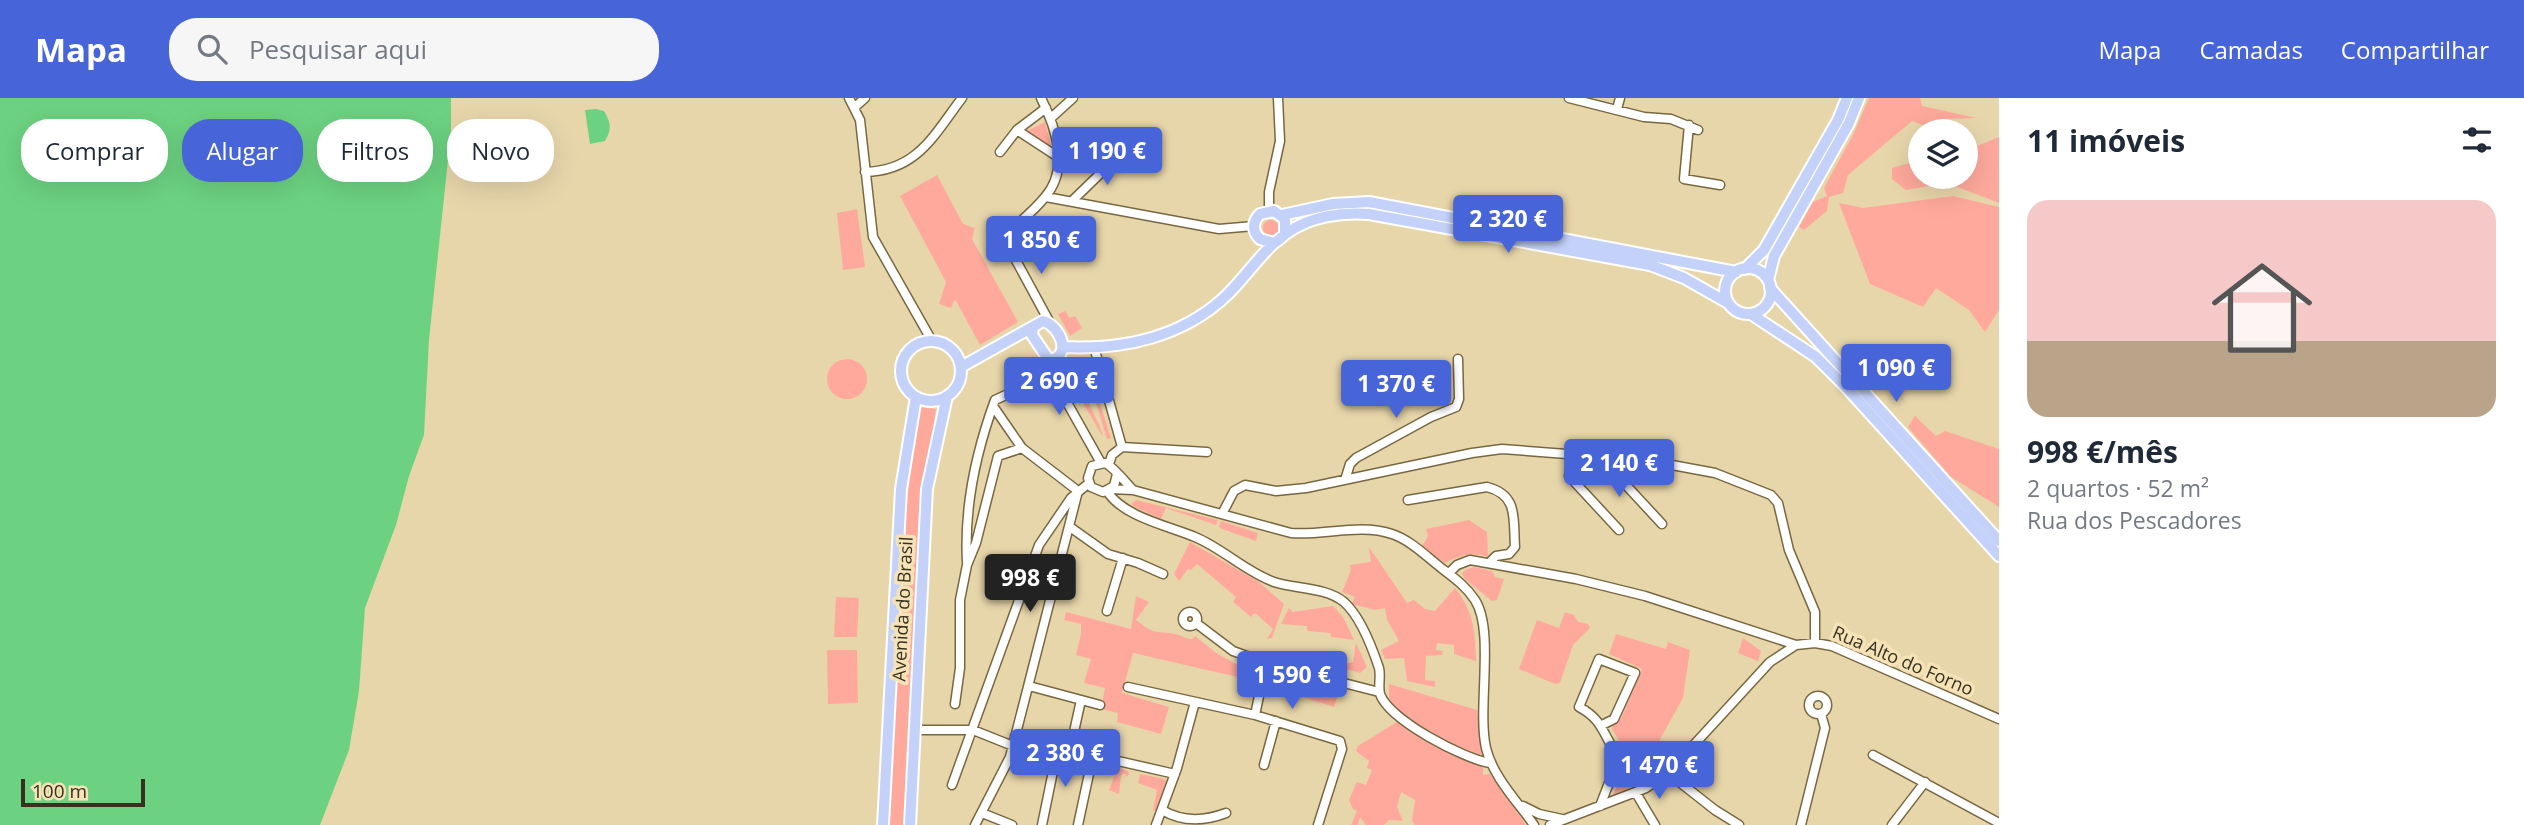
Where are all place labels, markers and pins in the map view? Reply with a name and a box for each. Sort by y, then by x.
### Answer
pin: 1 190 € [1042,127,1172,187]
pin: 2 320 € [1443,195,1573,255]
pin: 1 850 € [976,216,1106,276]
pin: 1 090 € [1831,344,1961,404]
pin: 2 690 € [994,358,1124,417]
pin: 1 370 € [1331,360,1461,420]
pin: 2 140 € [1554,440,1684,499]
pin: 998 € [981,554,1079,614]
pin: 1 590 € [1227,652,1357,711]
pin: 2 380 € [1000,730,1130,789]
pin: 1 470 € [1594,742,1724,801]

